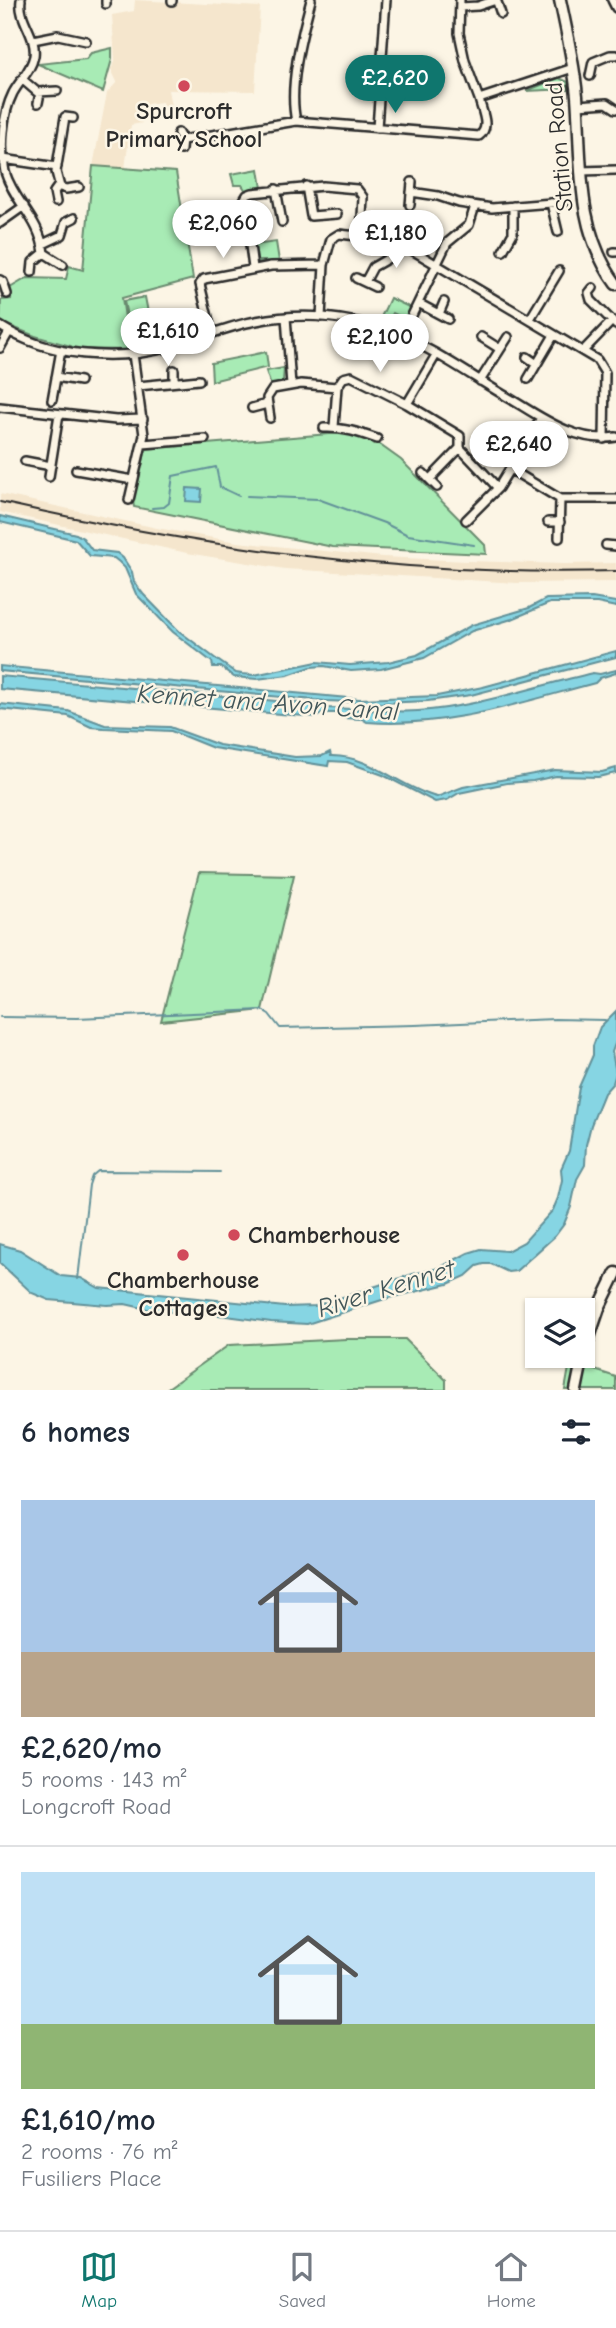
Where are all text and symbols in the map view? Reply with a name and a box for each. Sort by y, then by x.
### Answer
pin: £2,620 [338,55,452,115]
text: £2,620 [361,64,429,91]
marker: Spurcroft Primary School [176,78,192,94]
street label: Station Road [539,81,579,213]
place label: Spurcroft Primary School [106,97,262,153]
pin: £2,060 [166,201,280,260]
text: £2,060 [188,209,258,236]
pin: £1,180 [339,210,453,270]
text: £1,180 [365,219,427,246]
pin: £1,610 [111,308,225,368]
pin: £2,100 [323,314,437,374]
text: £1,610 [137,317,199,344]
text: £2,100 [347,323,413,350]
pin: £2,640 [462,421,576,481]
text: £2,640 [486,430,552,457]
water label: Kennet and Avon Canal [136,679,400,727]
place label: Chamberhouse [248,1221,400,1249]
marker: Chamberhouse [226,1227,242,1243]
marker: Chamberhouse Cottages [175,1247,191,1263]
water label: River Kennet [314,1253,460,1324]
place label: Chamberhouse Cottages [107,1266,259,1322]
map controls [525,1298,595,1368]
button: layers [525,1298,595,1368]
icon: filters [557,1413,595,1451]
text: 6 homes [21,1415,130,1450]
icon: home [245,1545,371,1671]
text: £2,620/mo [21,1731,162,1766]
text: 5 rooms · 143 m² [21,1766,187,1793]
text: Longcroft Road [21,1793,171,1820]
icon: home [245,1917,371,2043]
text: £1,610/mo [21,2103,155,2138]
text: 2 rooms · 76 m² [21,2138,177,2165]
text: Fusiliers Place [21,2165,161,2192]
tab: Map [80,2248,118,2312]
tab: Saved [279,2248,326,2312]
tab: Home [487,2248,536,2312]

